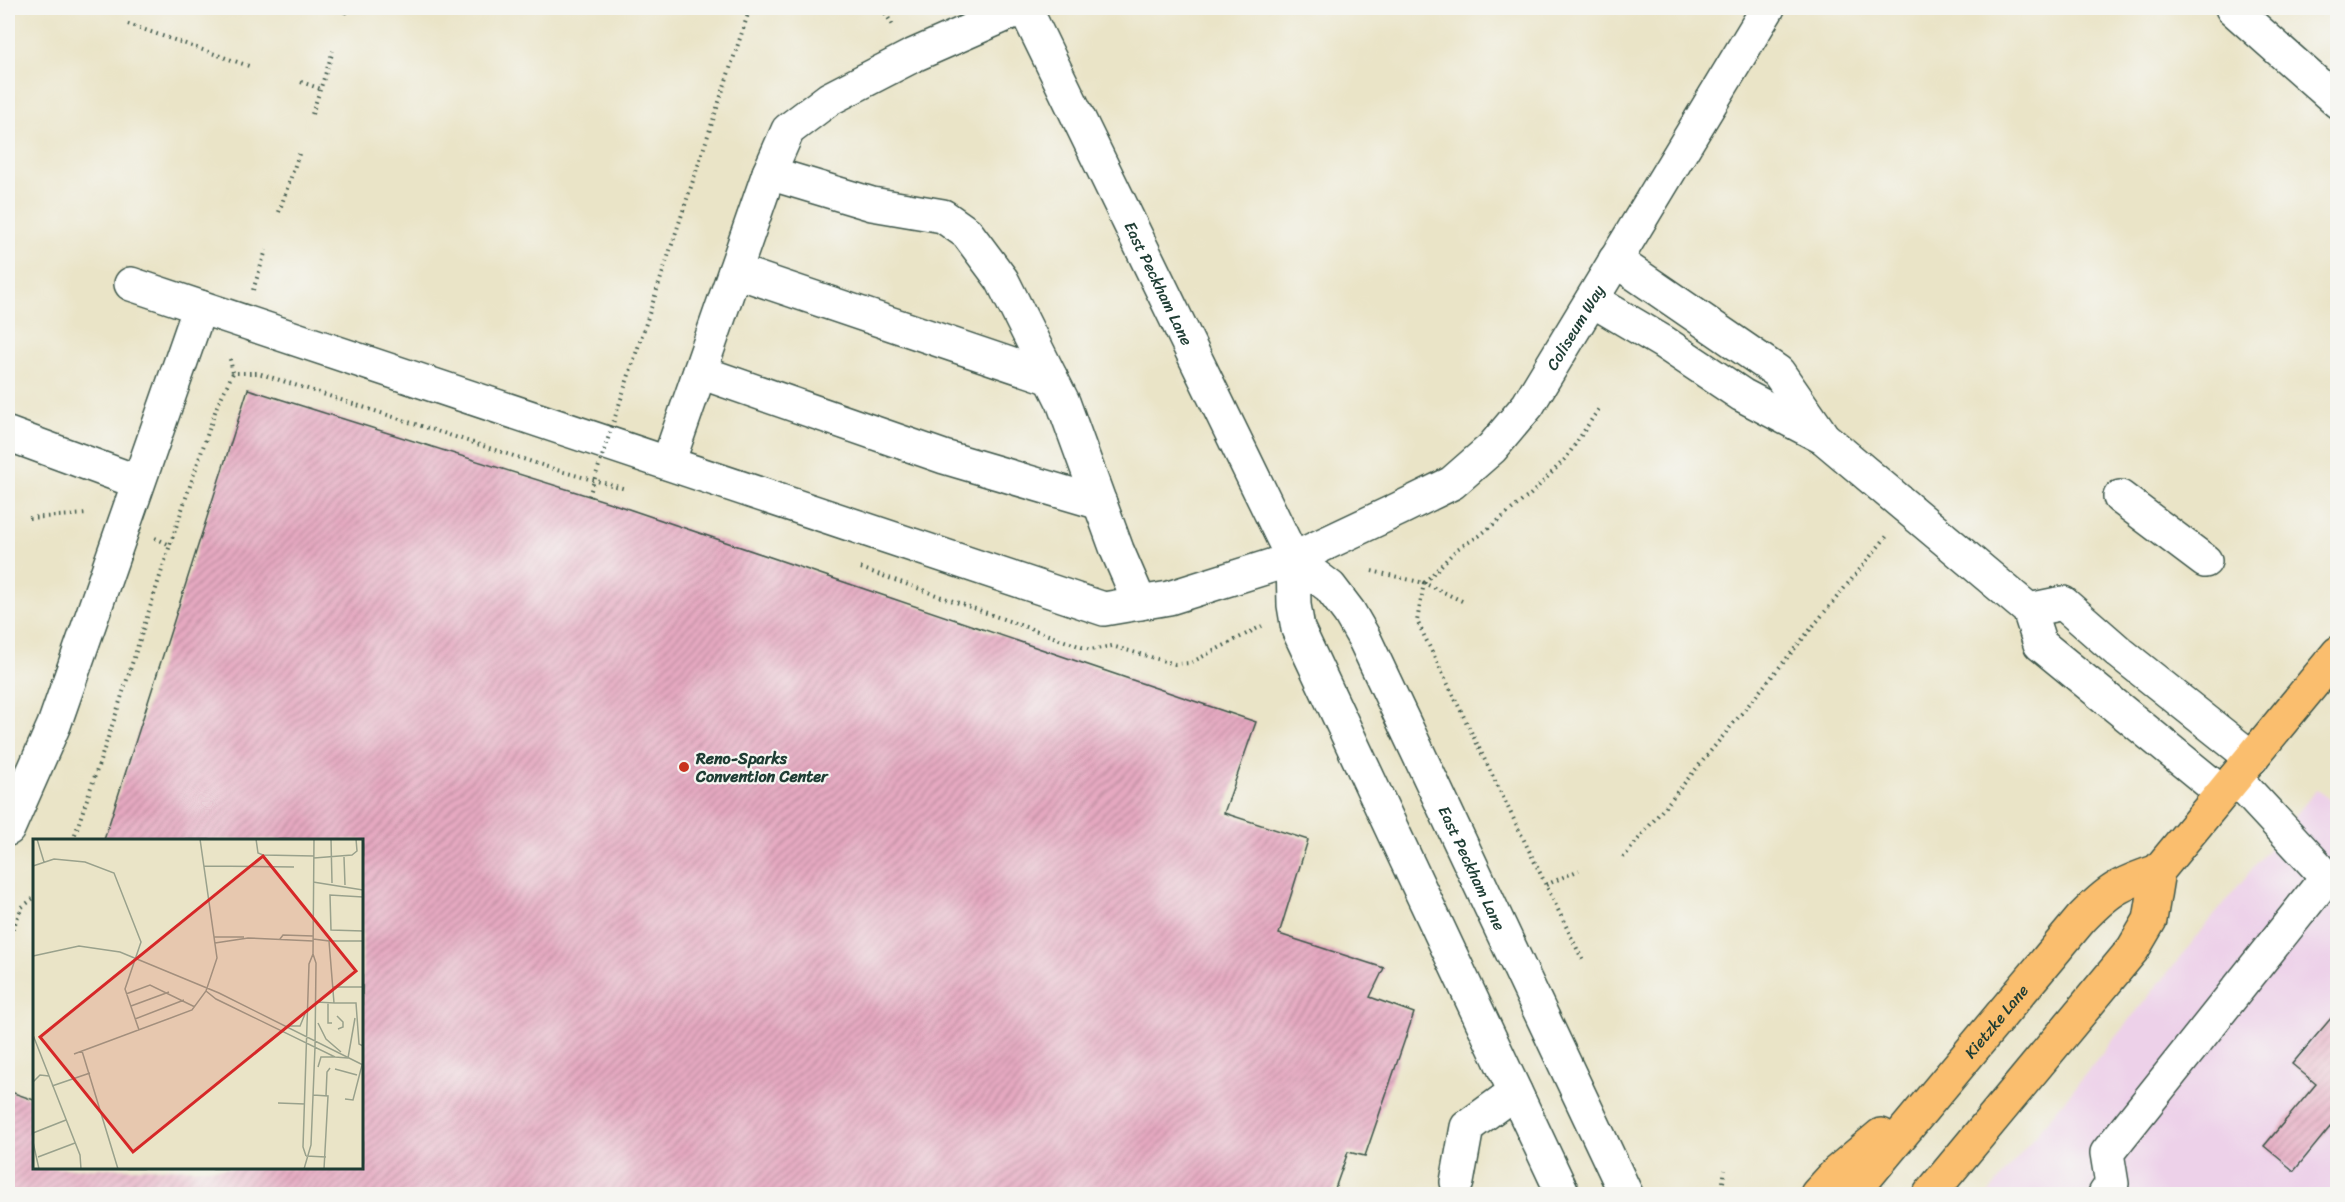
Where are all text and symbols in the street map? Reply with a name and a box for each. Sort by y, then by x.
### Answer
street label: East Peckham Lane [1116,216,1201,351]
street label: Coliseum Way [1538,278,1613,376]
place label: Reno-Sparks Convention Center [695,744,829,791]
marker: Reno-Sparks Convention Center [677,760,691,774]
street label: East Peckham Lane [1430,801,1514,935]
inset map [33,839,363,1169]
street label: Kietzke Lane [1957,978,2036,1065]

